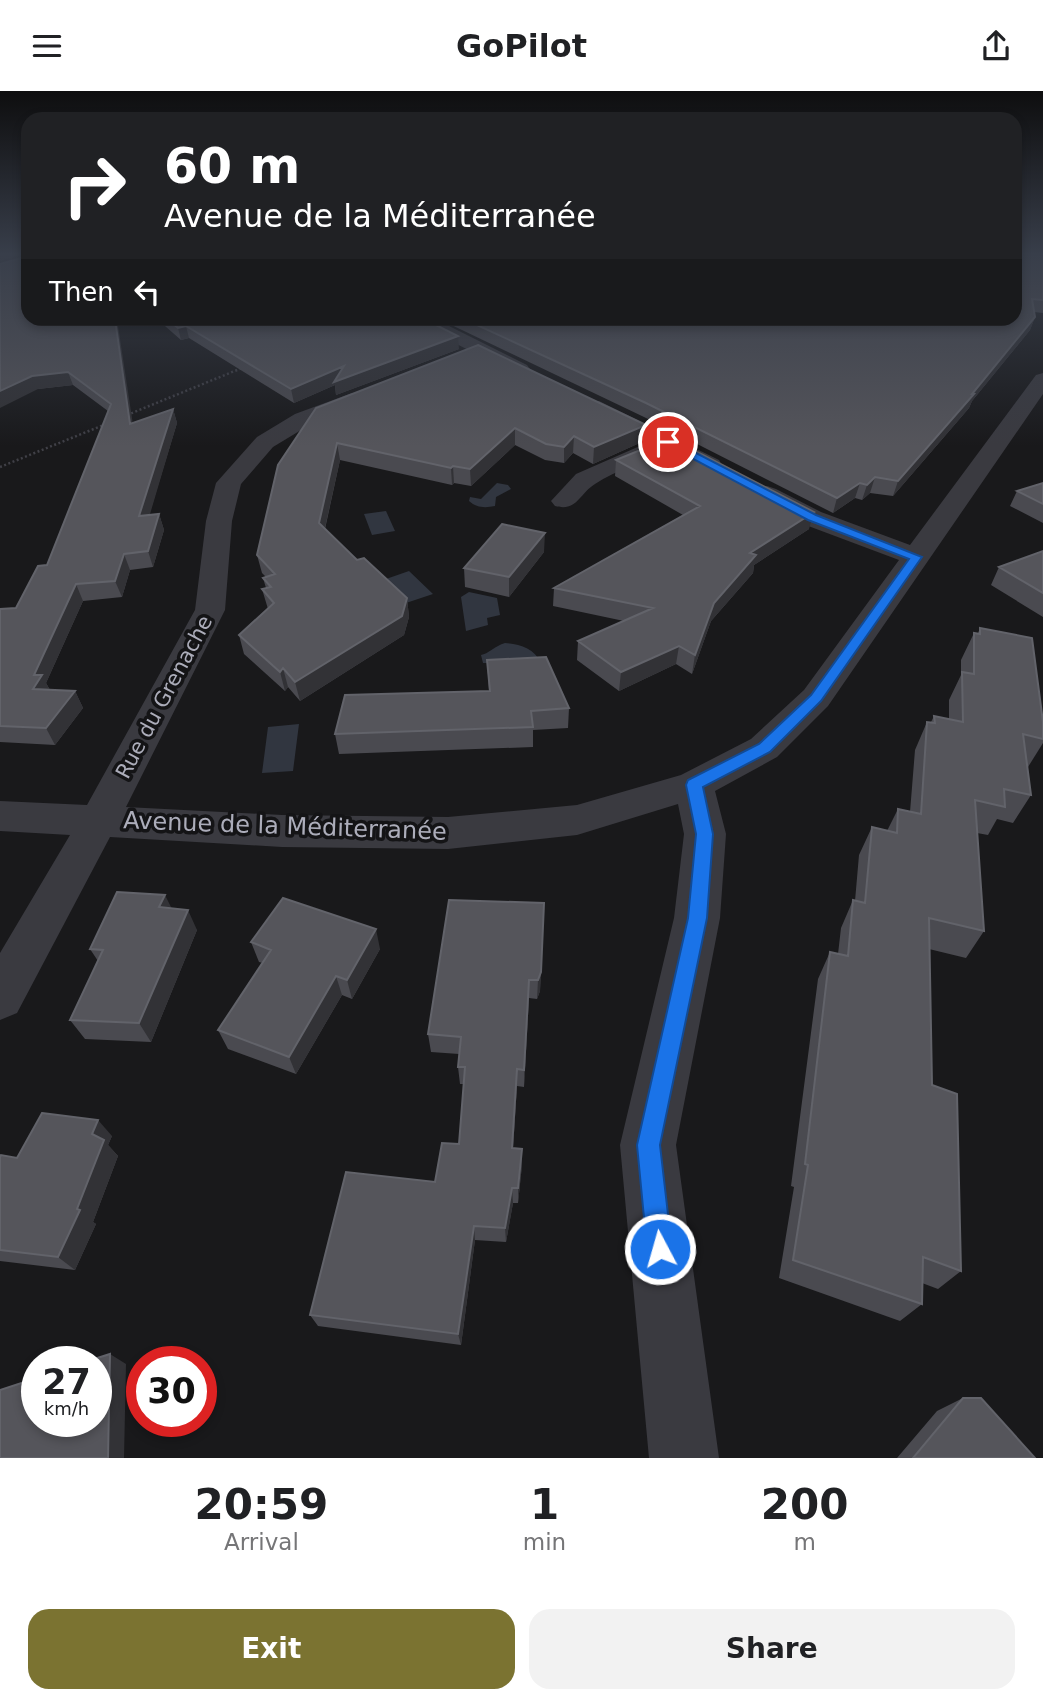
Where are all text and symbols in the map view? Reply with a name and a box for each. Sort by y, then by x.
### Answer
icon: menu [28,27,66,65]
text: GoPilot [456,27,587,65]
icon: share [977,27,1015,65]
text: 60 m [164,138,300,195]
icon: right [49,140,140,231]
text: Avenue de la Méditerranée [164,197,596,235]
icon: left [128,273,166,311]
text: Then [49,277,114,307]
pin [638,412,698,472]
icon: arrive [649,423,687,461]
street label: Rue du Grenache [111,611,217,783]
street label: Avenue de la Méditerranée [123,806,447,846]
position arrow [623,1212,697,1286]
speed limit sign: 30 [126,1346,217,1437]
text: 27 [42,1362,91,1402]
text: km/h [44,1398,89,1419]
text: 20:59 [195,1480,328,1529]
text: 1 [530,1480,559,1529]
text: 200 [761,1480,848,1529]
text: Arrival [224,1529,299,1555]
text: min [523,1529,566,1555]
text: m [793,1529,816,1555]
button: Exit [28,1609,515,1689]
button: Share [529,1609,1015,1689]

